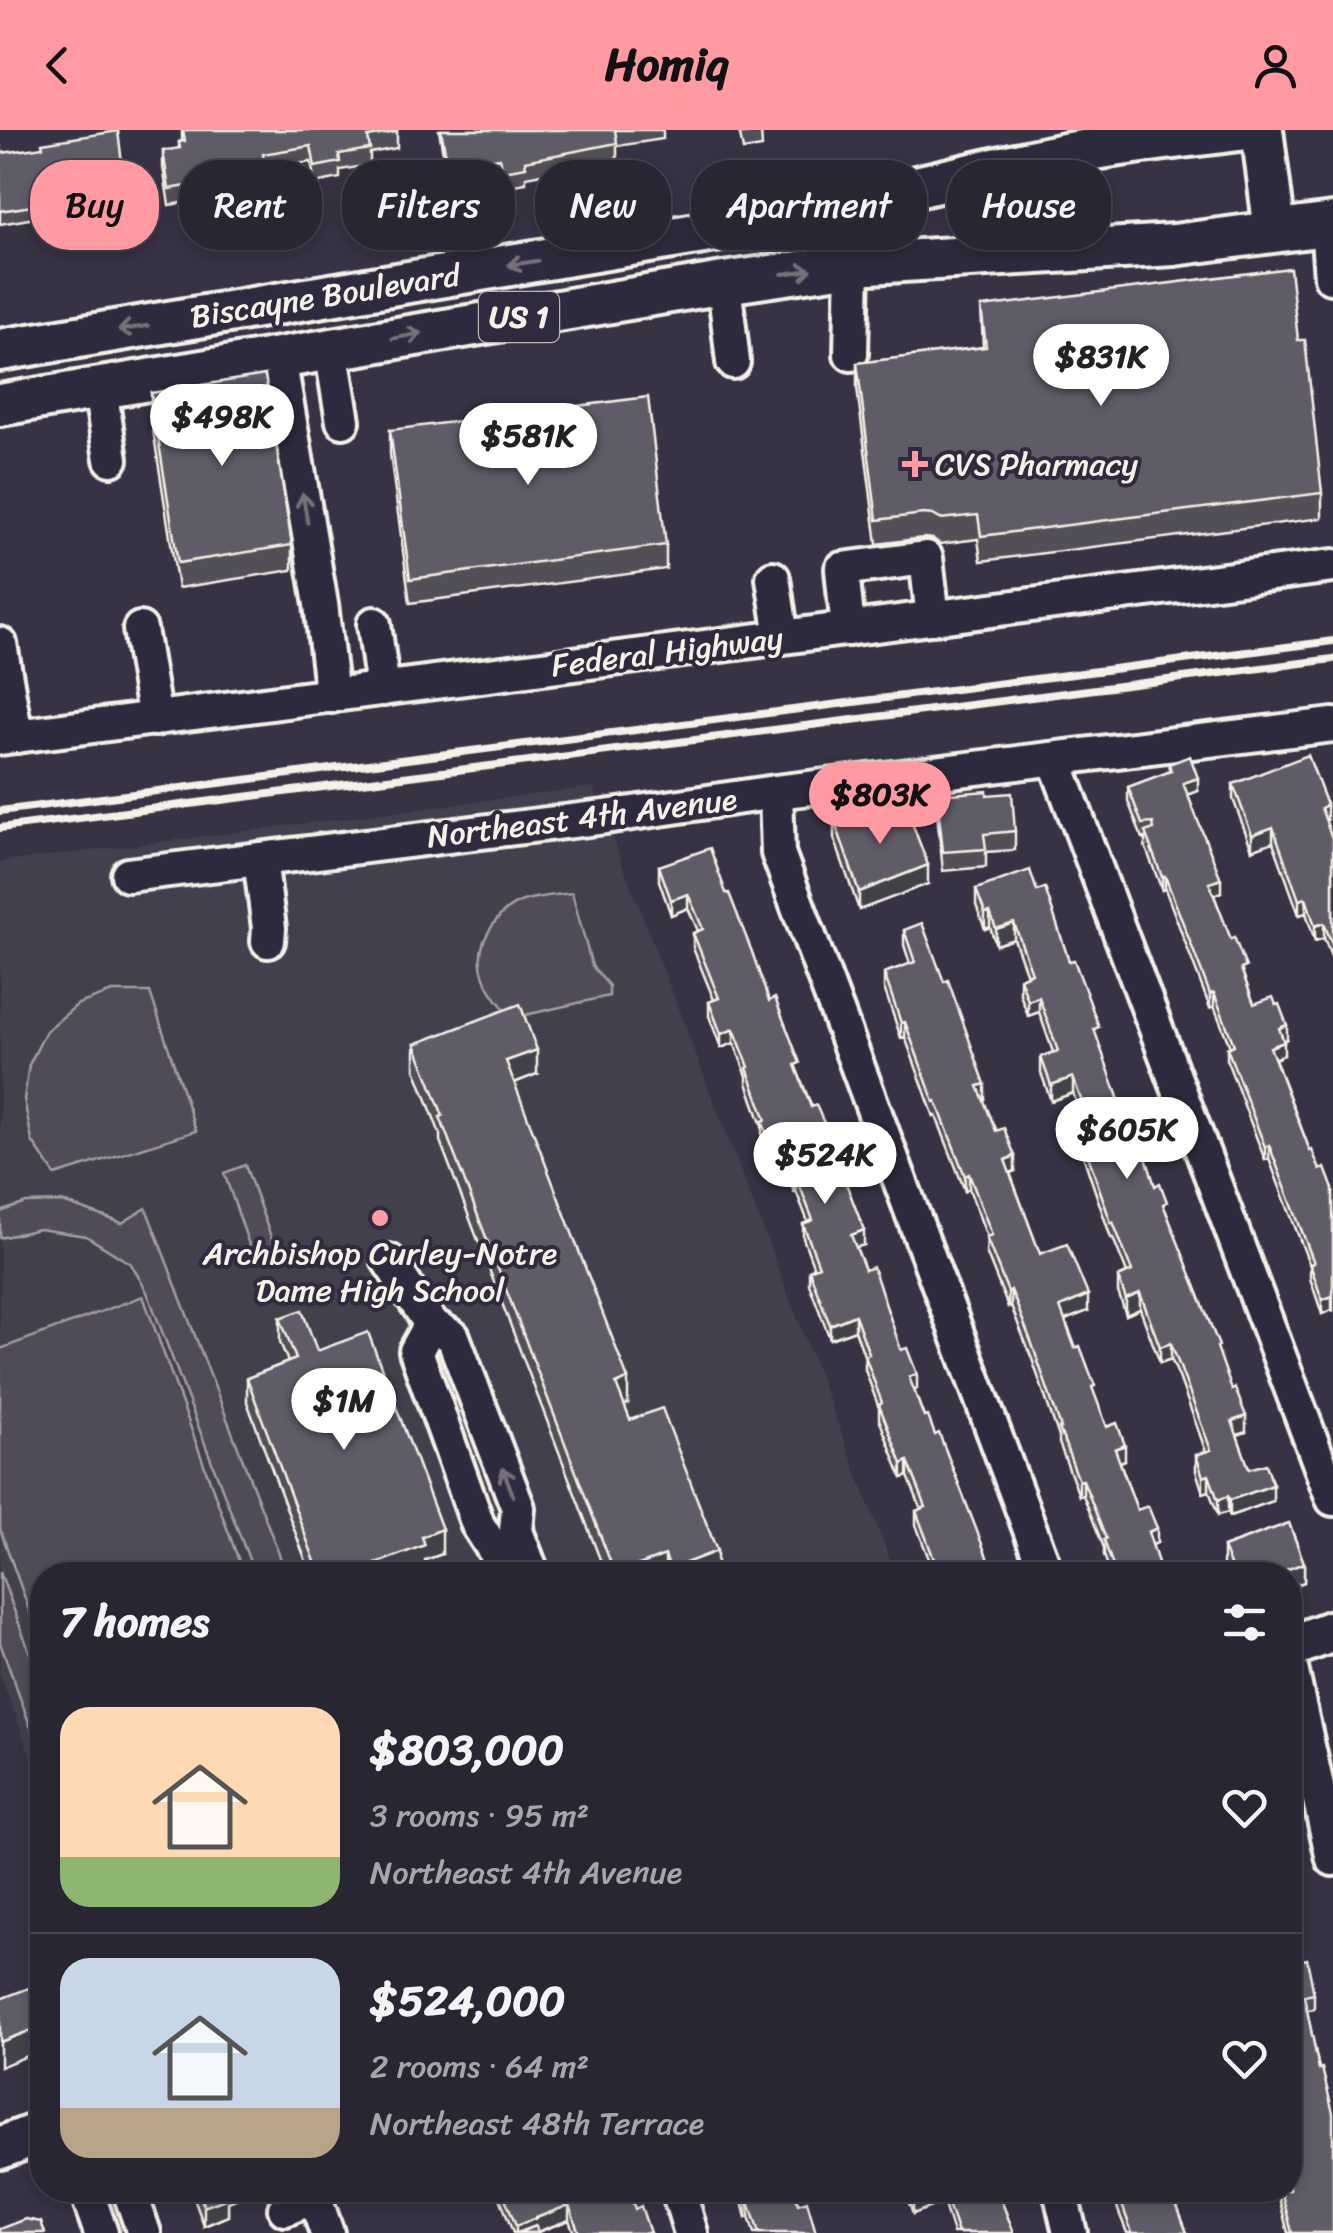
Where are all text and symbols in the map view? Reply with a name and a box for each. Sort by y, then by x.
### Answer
text: Homiq [605,25,728,105]
icon: back [30,38,85,93]
icon: person [1248,38,1303,93]
chip: Buy [30,160,159,250]
chip: Rent [179,160,322,250]
chip: Filters [342,160,515,250]
chip: New [535,160,671,250]
chip: Apartment [691,160,927,250]
chip: House [947,160,1111,250]
street label: Biscayne Boulevard [186,246,466,345]
one-way arrow [507,254,539,273]
one-way arrow [780,263,812,281]
road number: US 1 [479,292,559,342]
one-way arrow [117,319,150,338]
pin: $831K [1031,324,1171,409]
one-way arrow [390,326,422,345]
text: $831K [1055,328,1147,385]
pin: $498K [152,384,292,469]
text: $498K [172,388,272,445]
pin: $581K [458,403,598,488]
text: $581K [481,407,575,464]
place label: CVS Pharmacy [935,436,1138,493]
marker: CVS Pharmacy [904,453,926,475]
one-way arrow [295,492,314,524]
street label: Federal Highway [548,609,787,694]
pin: $803K [810,762,950,847]
text: $803K [831,766,929,823]
street label: Northeast 4th Avenue [424,771,740,865]
pin: $605K [1057,1097,1197,1182]
text: $605K [1078,1101,1176,1158]
pin: $524K [755,1122,895,1207]
text: $524K [775,1126,875,1183]
marker: Archbishop Curley-Notre Dame High School [369,1207,391,1229]
place label: Archbishop Curley-Notre Dame High School [202,1225,557,1319]
pin: $1M [296,1368,392,1453]
text: $1M [313,1372,375,1429]
one-way arrow [498,1468,516,1498]
text: 7 homes [60,1585,209,1659]
icon: filters [1217,1595,1272,1650]
text: $803,000 [370,1713,564,1787]
icon: home [140,1747,260,1867]
icon: heart [1217,1780,1272,1835]
text: 3 rooms · 95 m² [370,1787,589,1844]
text: Northeast 4th Avenue [370,1844,682,1901]
text: $524,000 [370,1964,565,2038]
icon: home [140,1998,260,2118]
icon: heart [1217,2031,1272,2086]
text: 2 rooms · 64 m² [370,2038,589,2095]
text: Northeast 48th Terrace [370,2095,704,2152]

